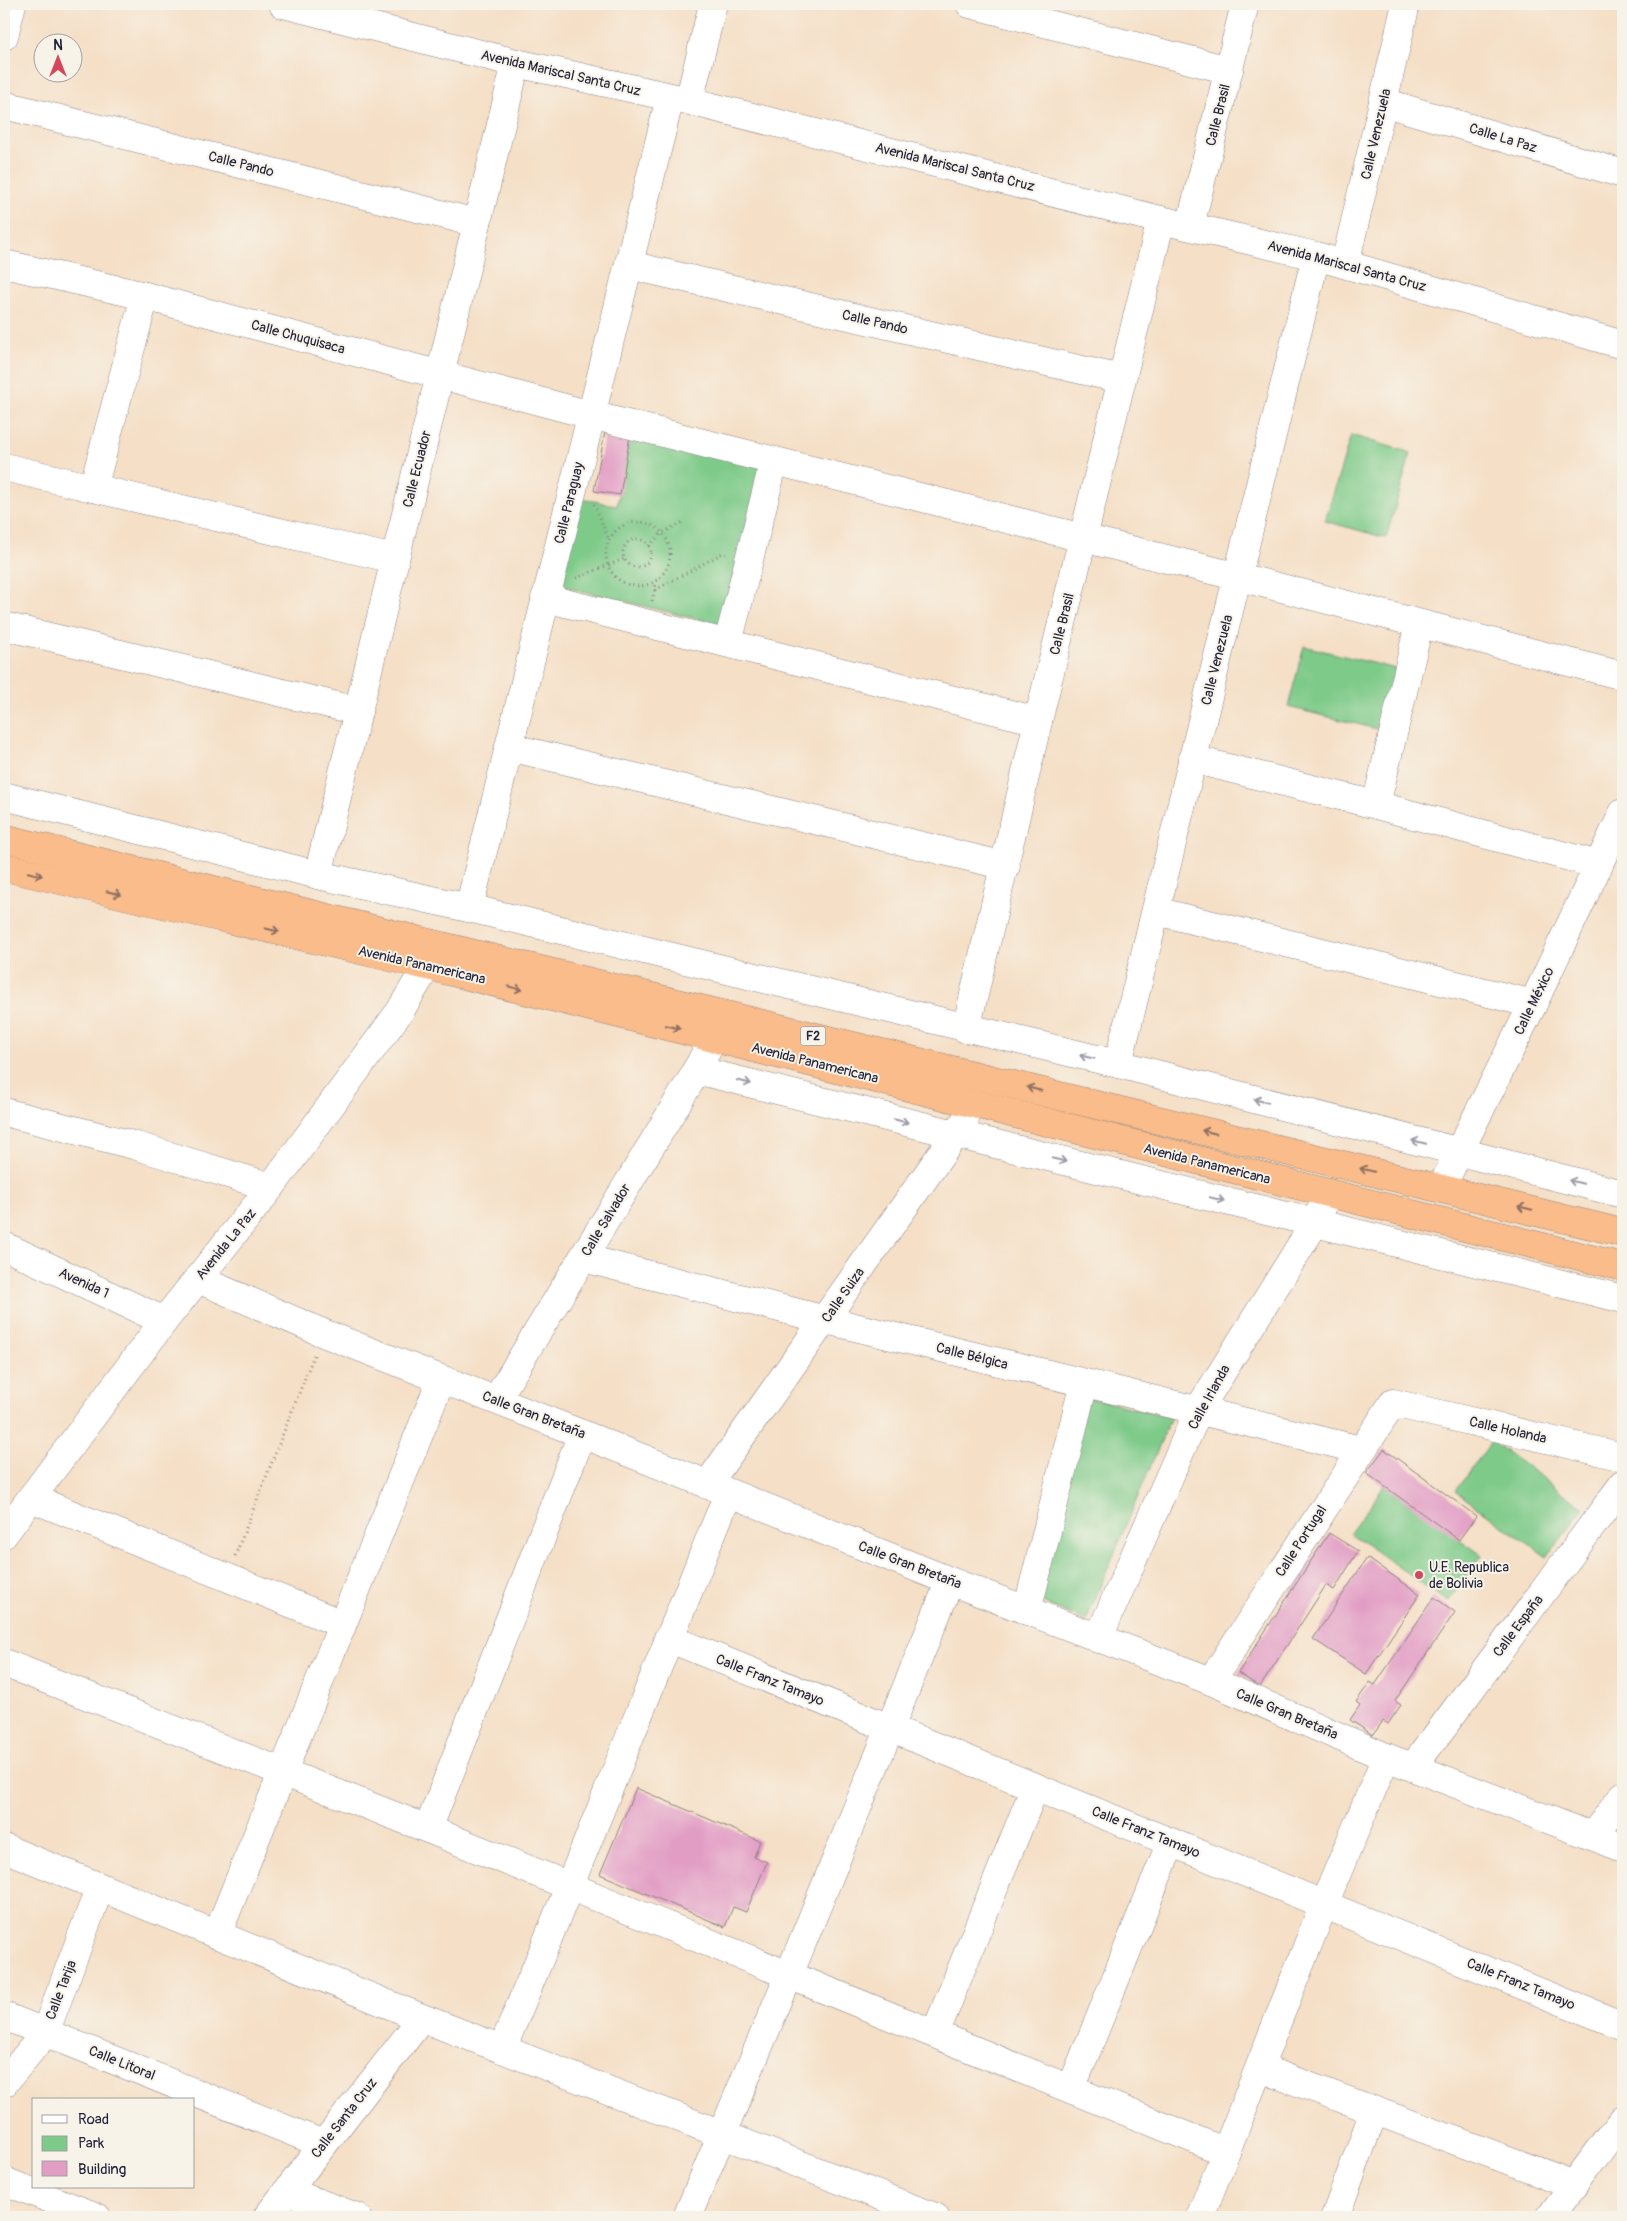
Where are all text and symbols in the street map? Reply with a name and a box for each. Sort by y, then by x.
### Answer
north arrow [32,32,82,82]
text: N [53,37,63,54]
street label: Avenida Mariscal Santa Cruz [479,46,643,100]
street label: Calle Brasil [1202,82,1234,148]
street label: Calle Venezuela [1357,87,1395,181]
street label: Calle La Paz [1467,120,1539,156]
street label: Avenida Mariscal Santa Cruz [874,139,1036,195]
street label: Calle Pando [206,148,276,180]
street label: Avenida Mariscal Santa Cruz [1266,237,1428,295]
street label: Calle Pando [840,306,910,338]
street label: Calle Chuquisaca [249,316,347,358]
street label: Calle Ecuador [399,429,435,509]
street label: Calle Paraguay [551,460,587,546]
street label: Calle Brasil [1046,591,1078,657]
street label: Calle Venezuela [1198,613,1236,707]
one-way arrow [27,870,43,879]
one-way arrow [105,889,121,898]
one-way arrow [264,926,280,935]
street label: Avenida Panamericana [357,942,487,988]
street label: Calle México [1510,964,1558,1038]
one-way arrow [507,984,523,993]
one-way arrow [665,1023,681,1032]
road number: F2 [800,1026,826,1046]
street label: Avenida Panamericana [750,1039,880,1087]
one-way arrow [1079,1052,1095,1061]
one-way arrow [735,1078,751,1087]
one-way arrow [1027,1084,1043,1094]
one-way arrow [1254,1096,1270,1105]
one-way arrow [893,1116,909,1126]
one-way arrow [1202,1127,1218,1136]
one-way arrow [1411,1137,1427,1146]
street label: Avenida Panamericana [1142,1140,1272,1188]
one-way arrow [1051,1155,1067,1165]
one-way arrow [1360,1165,1376,1174]
one-way arrow [1568,1177,1584,1186]
street label: Calle Salvador [578,1181,634,1259]
one-way arrow [1208,1195,1224,1204]
one-way arrow [1517,1203,1533,1212]
street label: Avenida La Paz [192,1205,260,1283]
street label: Avenida 1 [56,1264,112,1302]
street label: Calle Suiza [818,1264,868,1326]
street label: Calle Bélgica [934,1339,1010,1373]
street label: Calle Irlanda [1184,1362,1234,1432]
street label: Calle Gran Bretaña [480,1387,588,1443]
street label: Calle Holanda [1468,1413,1548,1447]
street label: Calle Portugal [1272,1502,1330,1580]
street label: Calle Gran Bretaña [856,1537,964,1593]
place label: U.E. Republica de Bolivia [1429,1559,1509,1592]
marker: U.E. Republica de Bolivia [1413,1569,1425,1581]
street label: Calle España [1489,1592,1547,1660]
street label: Calle Franz Tamayo [713,1651,827,1710]
street label: Calle Gran Bretaña [1233,1685,1341,1743]
street label: Calle Franz Tamayo [1089,1803,1203,1862]
street label: Calle Franz Tamayo [1464,1955,1578,2014]
street label: Calle Tarija [42,1958,80,2022]
street label: Calle Litoral [86,2042,158,2084]
street label: Calle Santa Cruz [307,2075,381,2161]
legend [32,2098,195,2188]
text: Road [78,2110,109,2129]
text: Park [78,2134,105,2153]
text: Building [78,2160,126,2179]

